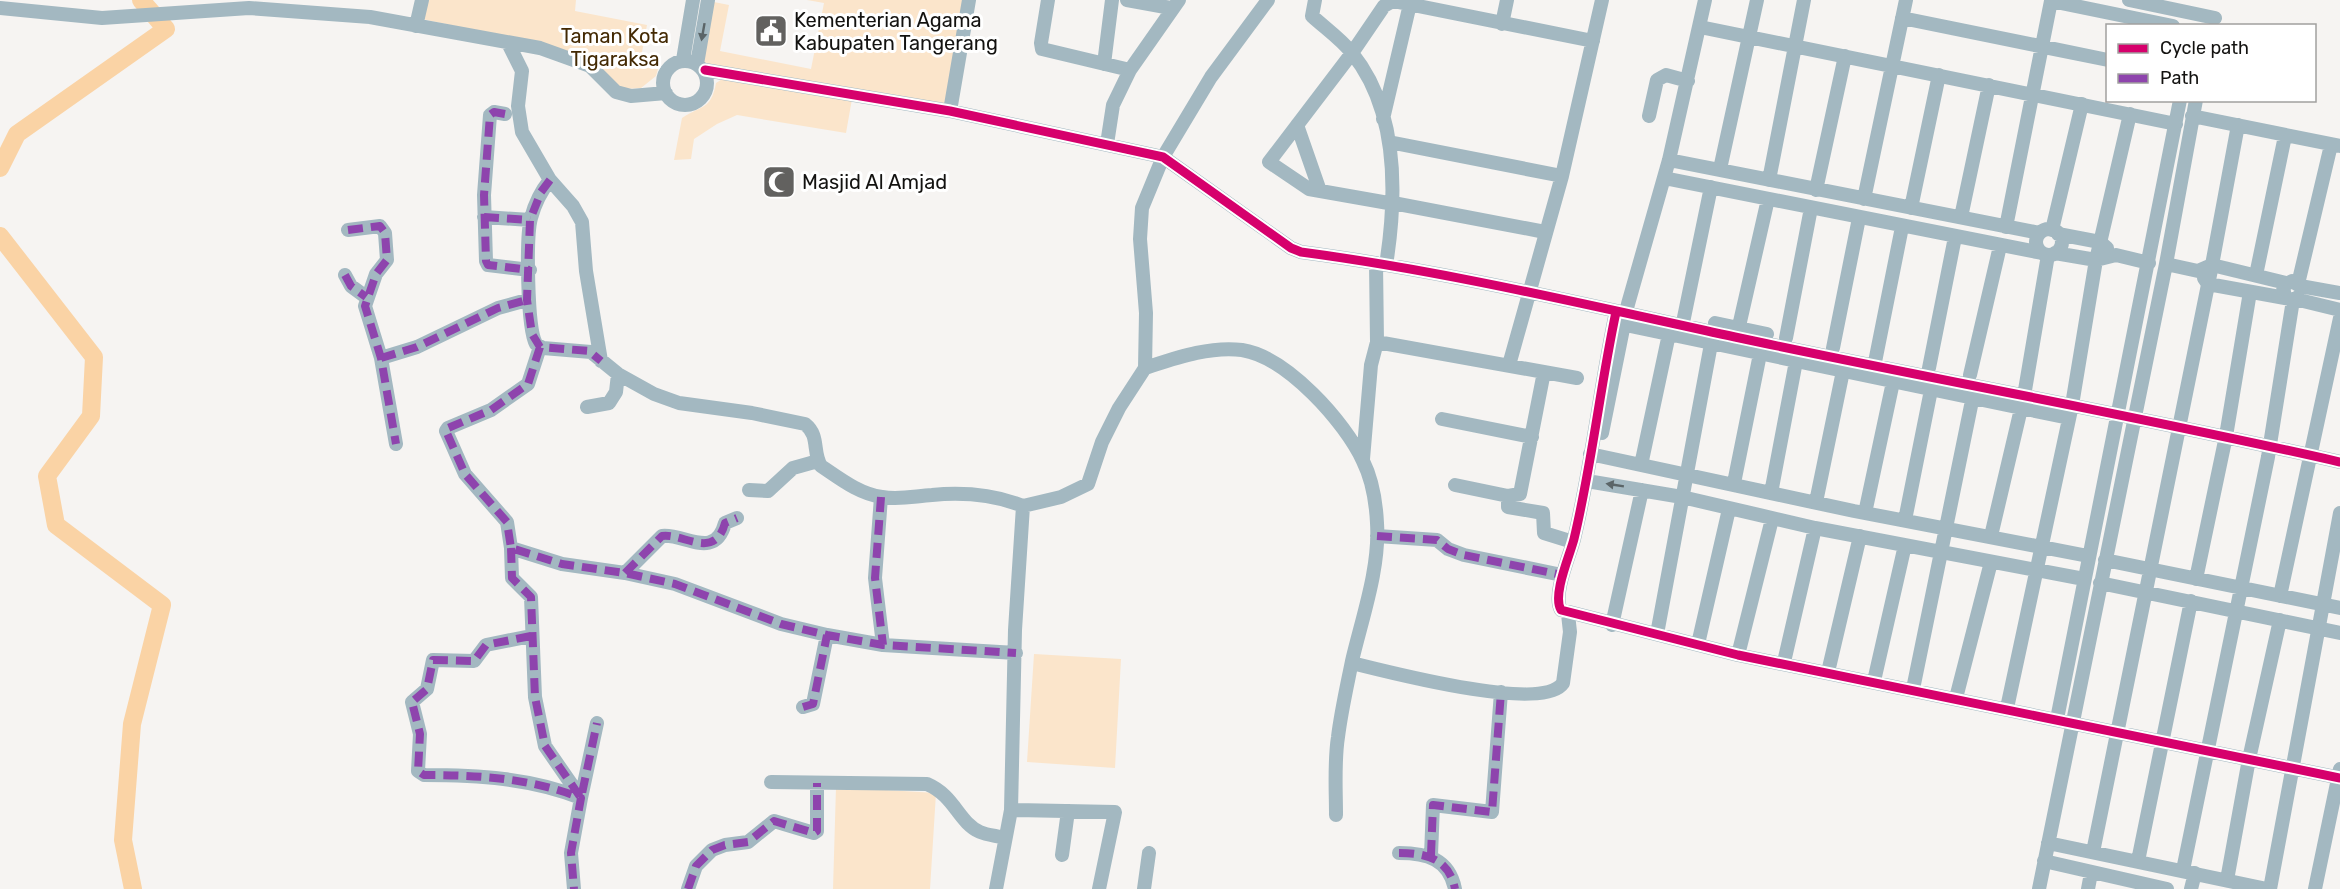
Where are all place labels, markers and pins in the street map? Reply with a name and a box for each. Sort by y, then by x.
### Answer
place label: Kementerian Agama Kabupaten Tangerang [794,8,998,55]
public building icon: Kementerian Agama Kabupaten Tangerang [753,13,789,49]
mosque icon: Masjid Al Amjad [761,164,797,200]
place label: Masjid Al Amjad [802,170,947,194]

